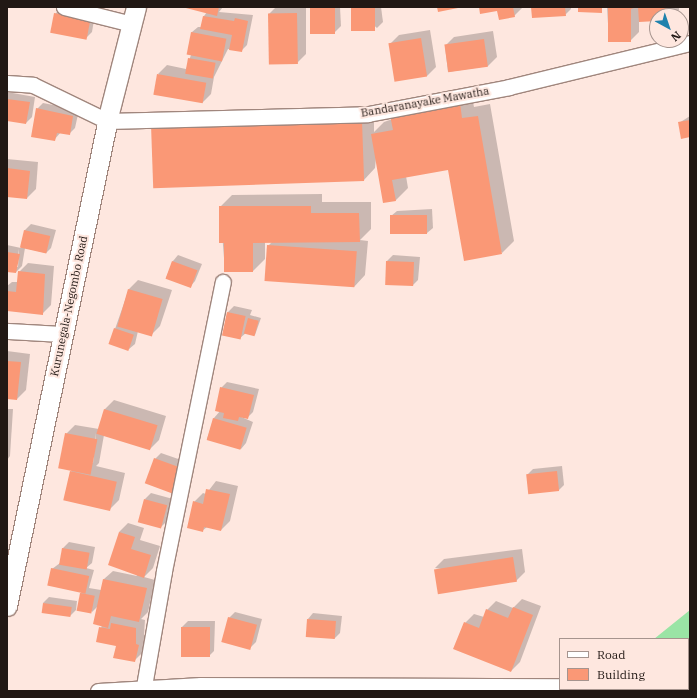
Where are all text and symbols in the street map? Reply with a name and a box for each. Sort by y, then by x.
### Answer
north arrow [649,8,689,48]
text: N [668,28,684,45]
street label: Bandaranayake Mawatha [360,84,490,120]
street label: Kurunegala-Negombo Road [48,234,90,378]
legend [559,638,689,690]
text: Road [597,647,626,662]
text: Building [597,667,645,682]

